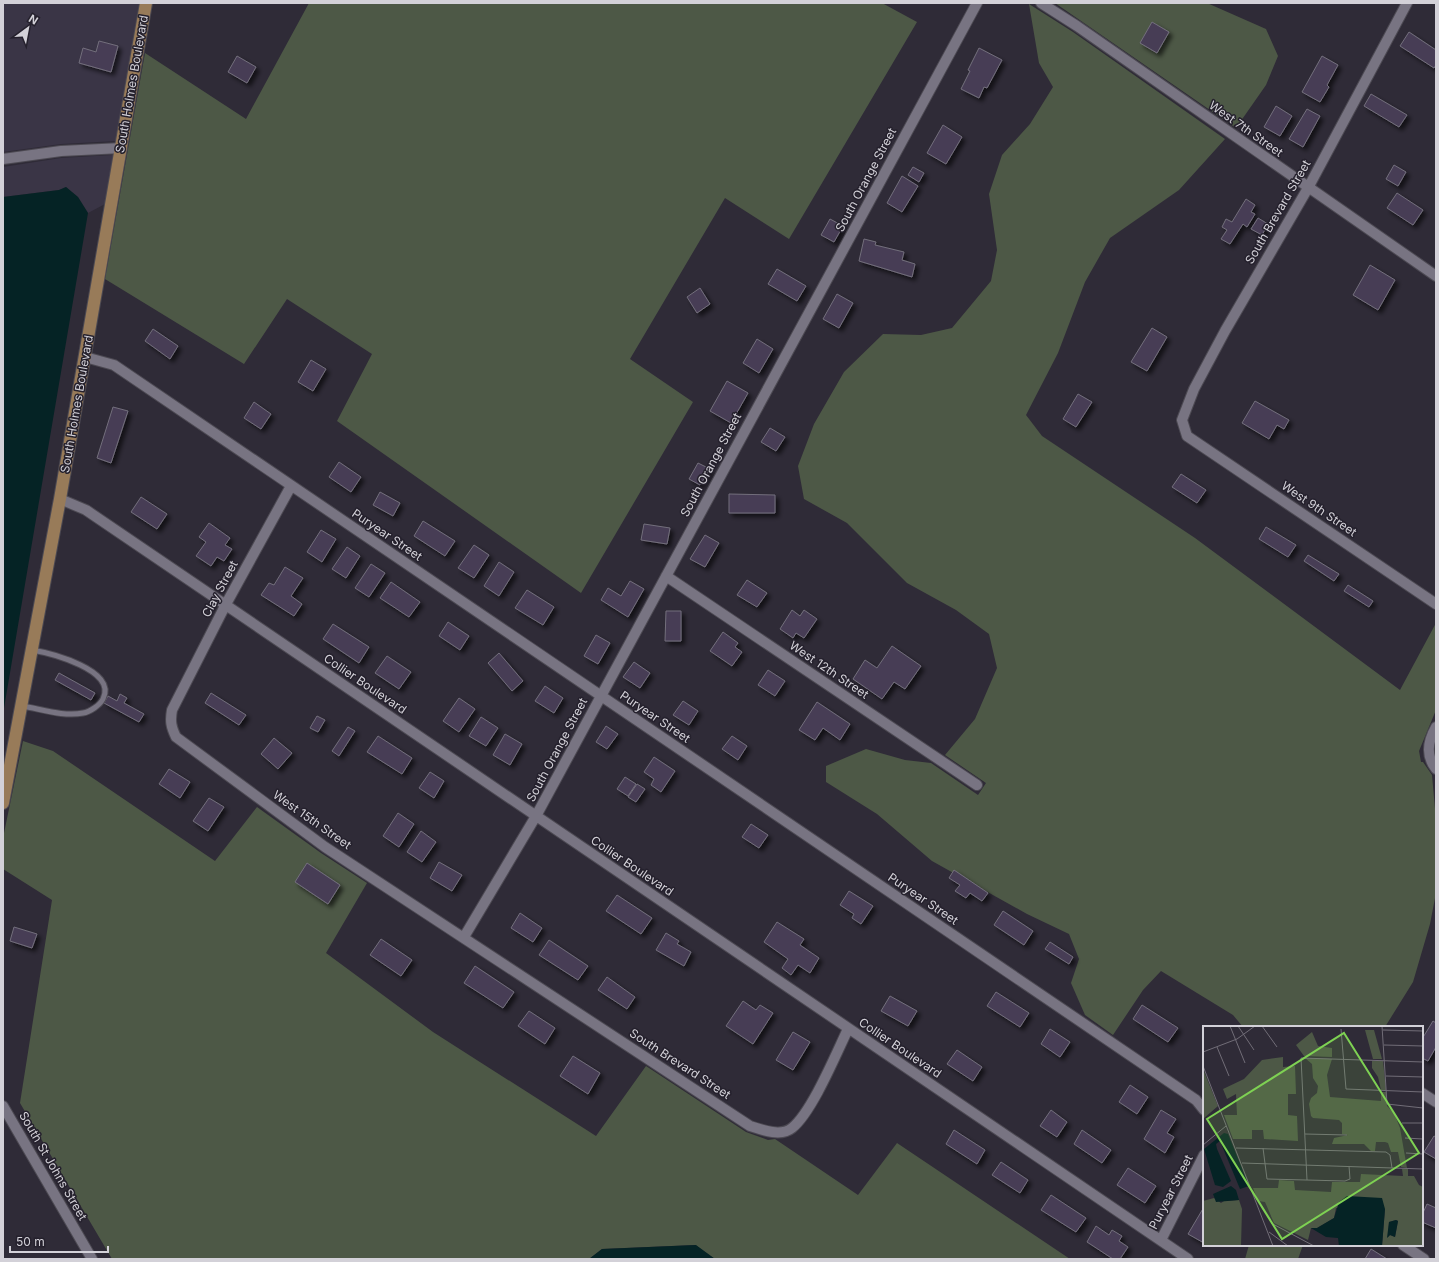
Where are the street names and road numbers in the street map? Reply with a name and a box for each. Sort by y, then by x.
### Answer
street label: South Holmes Boulevard [112,14,151,154]
street label: West 7th Street [1206,98,1286,160]
street label: South Orange Street [832,125,899,234]
street label: South Brevard Street [1242,157,1314,266]
street label: South Holmes Boulevard [57,334,96,474]
street label: South Orange Street [677,410,744,519]
street label: West 9th Street [1279,478,1360,539]
street label: Puryear Street [349,506,425,564]
street label: Clay Street [198,558,241,620]
street label: West 12th Street [787,638,872,702]
street label: Collier Boulevard [321,650,409,717]
street label: Puryear Street [617,688,693,746]
street label: South Orange Street [523,695,590,804]
street label: West 15th Street [270,787,354,852]
street label: Collier Boulevard [588,832,676,899]
street label: Puryear Street [885,870,961,928]
street label: Collier Boulevard [856,1014,944,1081]
street label: South Brevard Street [627,1025,734,1102]
street label: South St Johns Street [16,1109,91,1223]
street label: Puryear Street [1145,1152,1196,1232]

